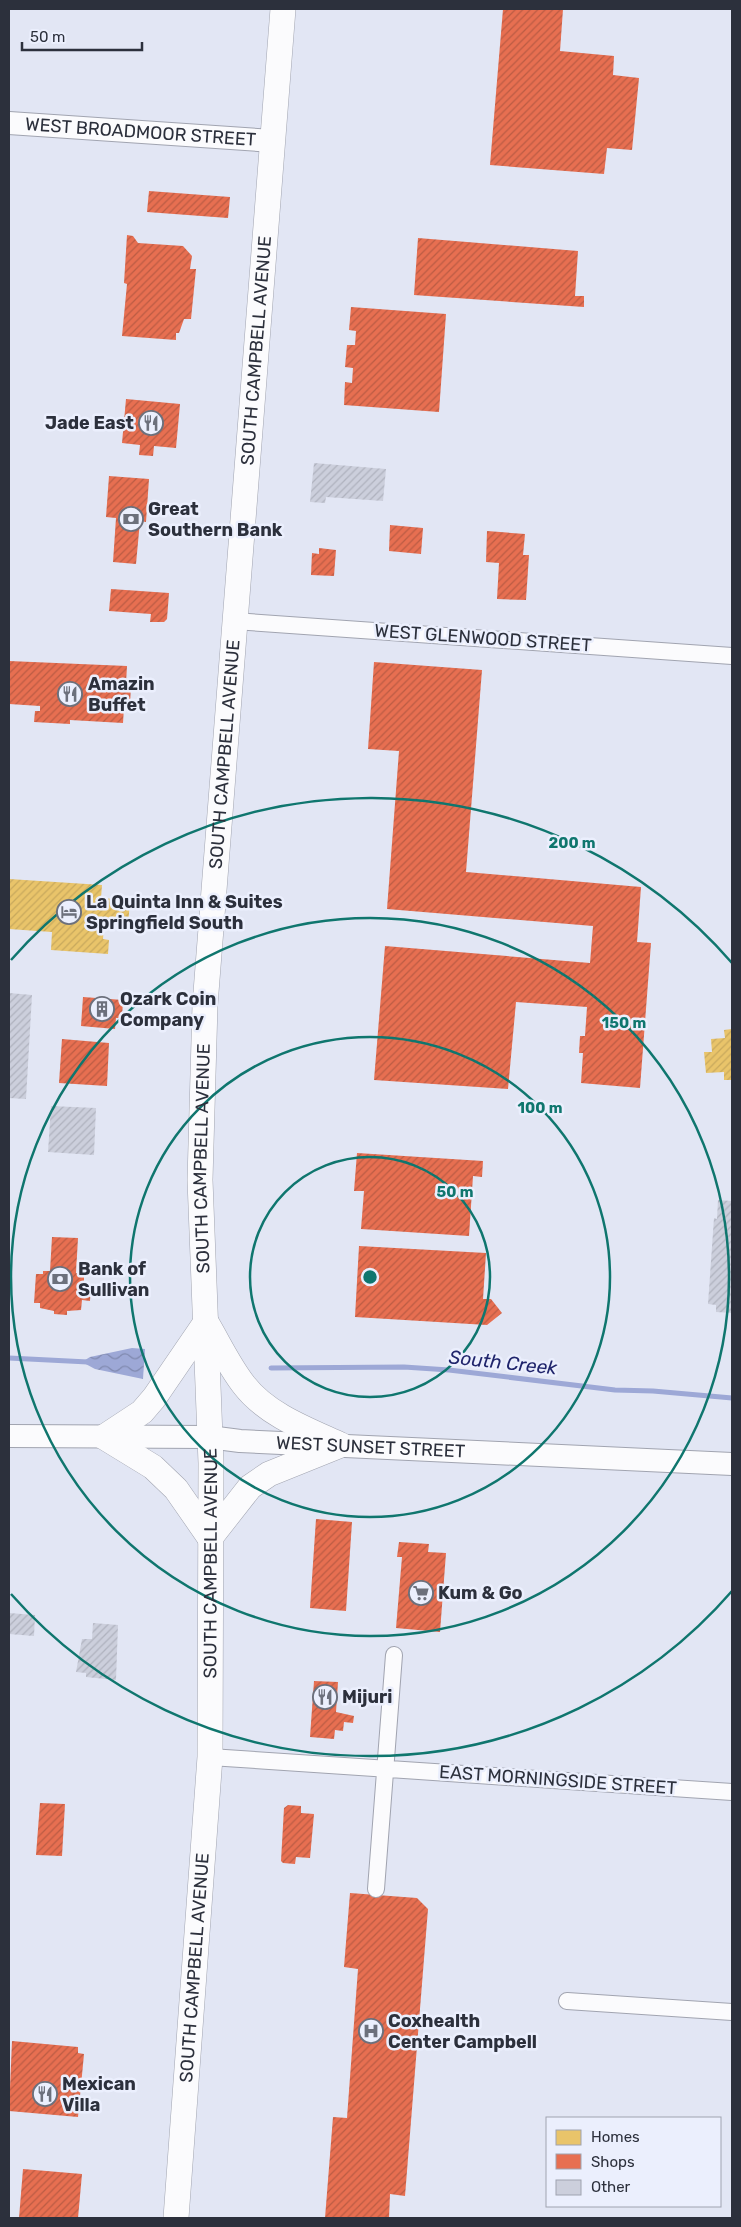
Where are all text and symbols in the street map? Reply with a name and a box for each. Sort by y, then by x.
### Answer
scale bar [22,20,142,52]
text: 50 m [30,28,65,46]
street label: WEST BROADMOOR STREET [24,113,257,151]
street label: SOUTH CAMPBELL AVENUE [236,235,276,466]
restaurant icon: Jade East [138,410,164,436]
place label: Jade East [45,412,134,434]
place label: Great Southern Bank [148,498,283,541]
bank icon: Great Southern Bank [118,506,144,532]
street label: WEST GLENWOOD STREET [374,619,592,657]
street label: SOUTH CAMPBELL AVENUE [205,639,245,870]
place label: Amazin Buffet [88,673,155,716]
restaurant icon: Amazin Buffet [57,681,83,707]
text: 200 m [548,834,596,852]
place label: La Quinta Inn & Suites Springfield South [86,891,283,934]
hotel icon: La Quinta Inn & Suites Springfield South [56,899,82,925]
place label: Ozark Coin Company [120,988,216,1031]
building icon: Ozark Coin Company [89,996,115,1022]
text: 150 m [602,1014,646,1032]
street label: SOUTH CAMPBELL AVENUE [189,1043,215,1274]
text: 100 m [518,1099,562,1117]
text: 50 m [437,1183,473,1201]
place label: Bank of Sullivan [78,1258,149,1301]
bank icon: Bank of Sullivan [47,1266,73,1292]
centre of rings [361,1268,379,1286]
water label: South Creek [448,1345,558,1380]
street label: WEST SUNSET STREET [276,1432,466,1463]
street label: SOUTH CAMPBELL AVENUE [199,1448,222,1678]
supermarket icon: Kum & Go [408,1580,434,1606]
place label: Kum & Go [438,1582,523,1604]
restaurant icon: Mijuri [312,1684,338,1710]
place label: Mijuri [342,1686,392,1708]
street label: EAST MORNINGSIDE STREET [439,1761,677,1799]
street label: SOUTH CAMPBELL AVENUE [175,1852,214,2083]
place label: Coxhealth Center Campbell [388,2010,537,2053]
hospital icon: Coxhealth Center Campbell [358,2018,384,2044]
place label: Mexican Villa [62,2073,136,2116]
restaurant icon: Mexican Villa [32,2081,58,2107]
legend [546,2117,721,2207]
text: Homes [591,2128,640,2146]
text: Shops [591,2153,635,2171]
text: Other [591,2178,631,2196]

